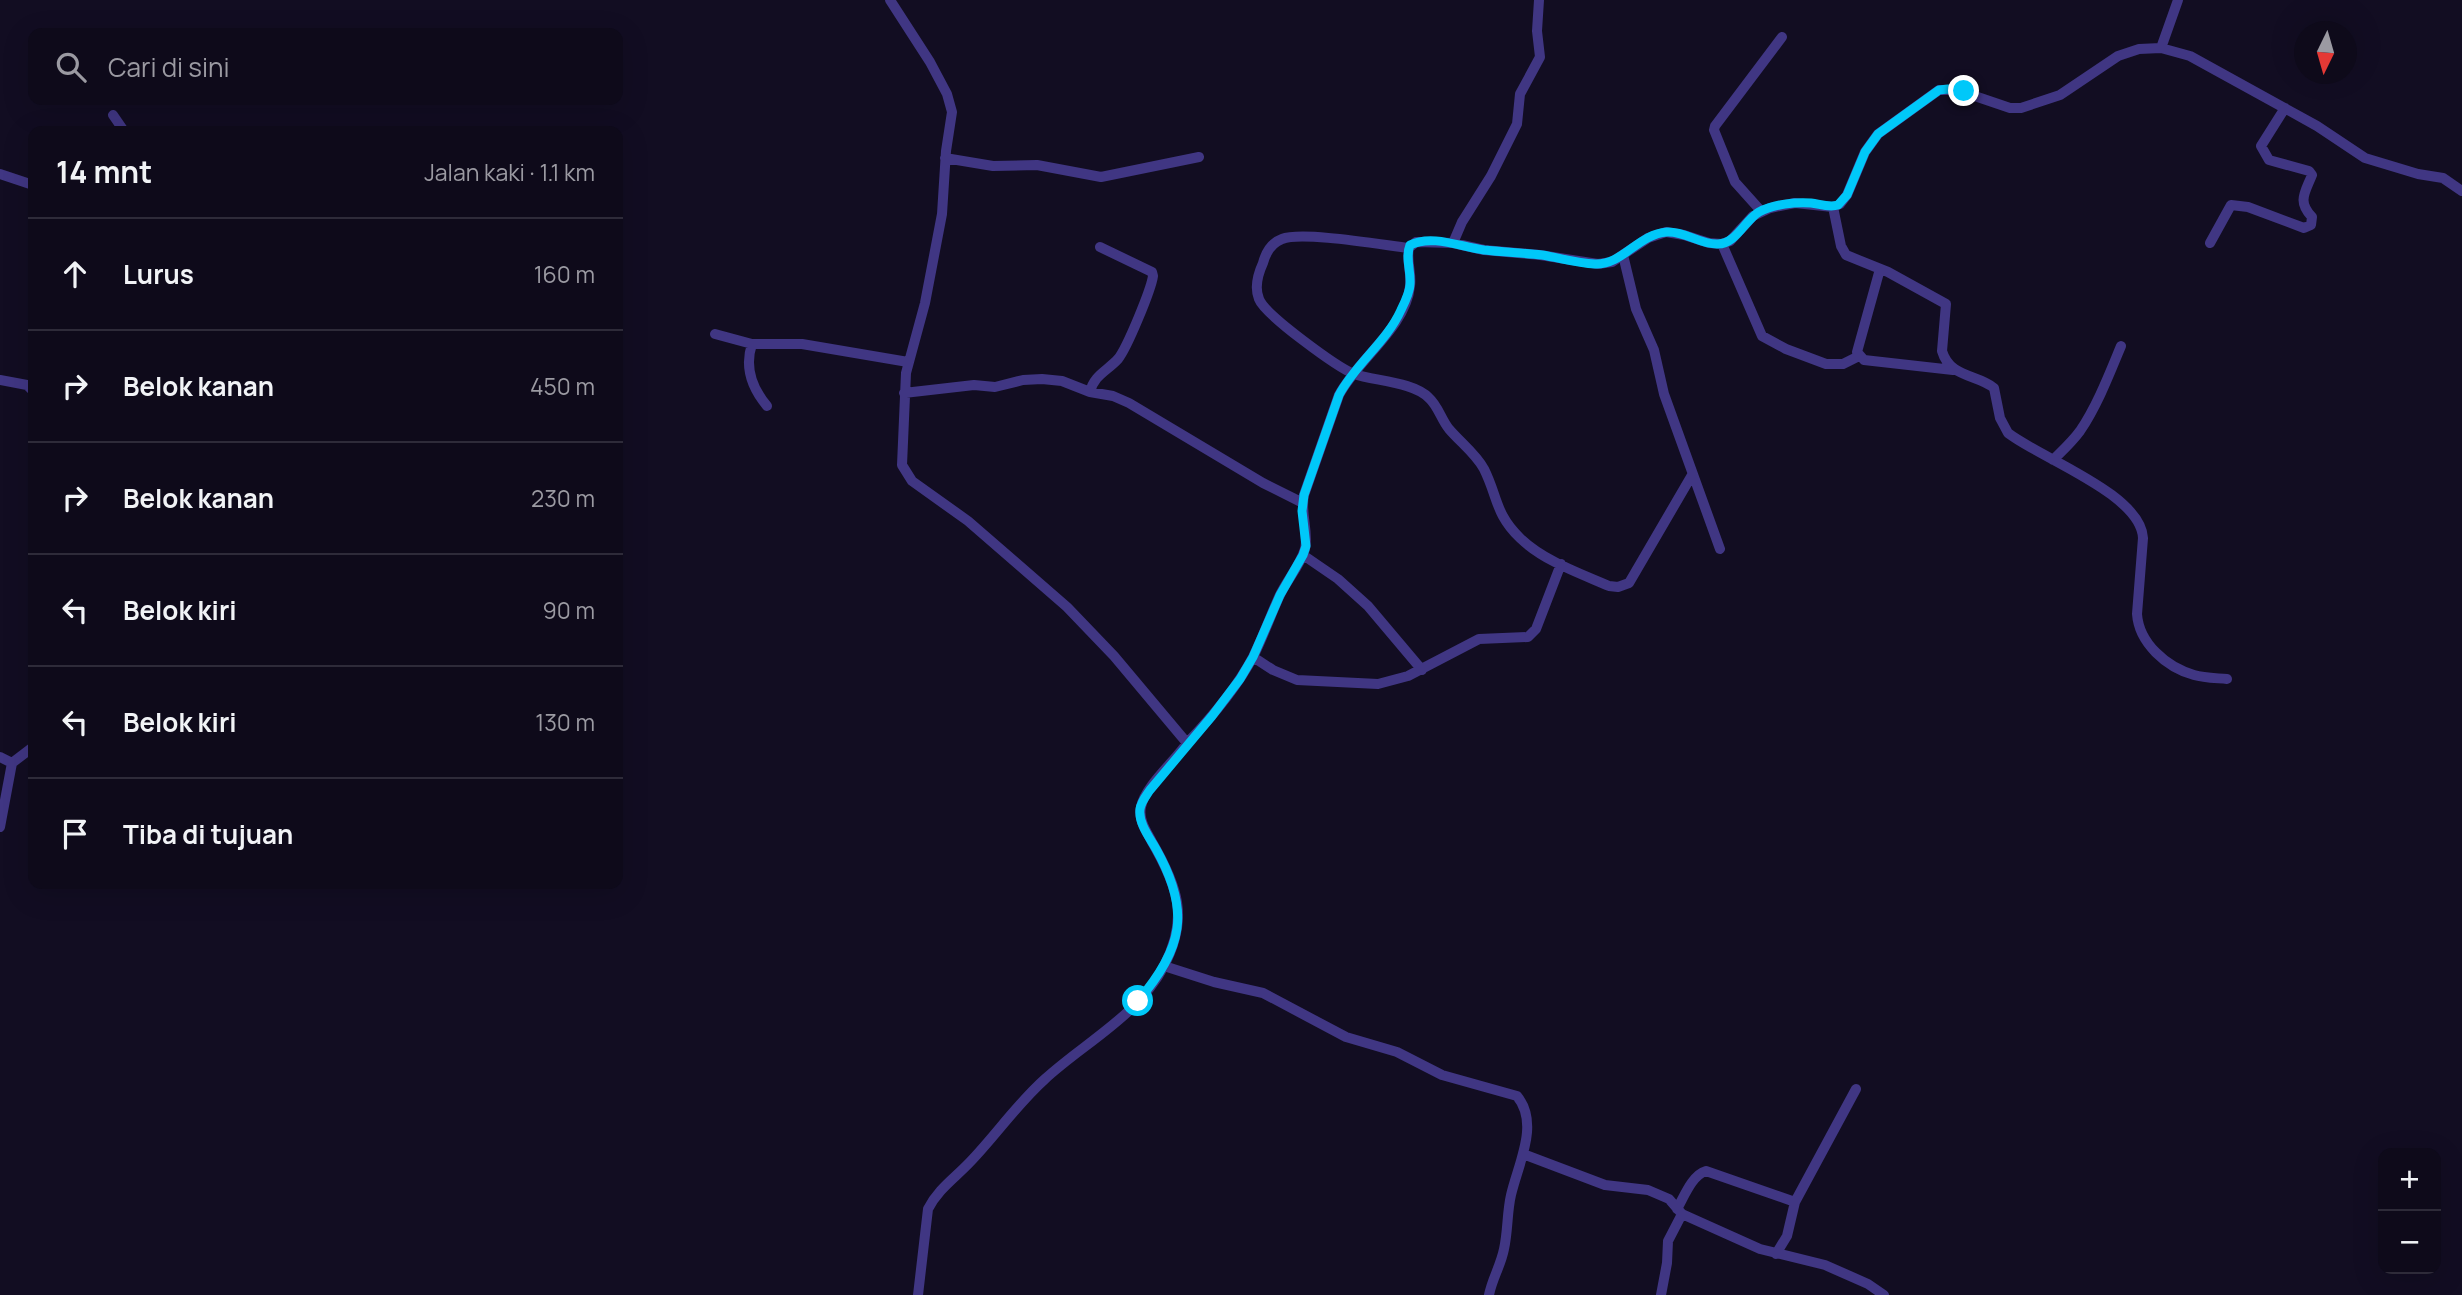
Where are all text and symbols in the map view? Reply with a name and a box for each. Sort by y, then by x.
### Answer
north arrow [2294,21,2357,84]
search box [28,28,623,105]
icon: search [52,48,90,86]
text: Cari di sini [108,49,230,85]
route end [1948,75,1979,106]
text: 14 mnt [56,151,152,192]
text: Jalan kaki · 1.1 km [424,156,595,188]
icon: ahead [56,255,94,293]
text: Lurus [123,256,194,292]
text: 160 m [534,258,595,290]
icon: right [56,367,94,405]
text: Belok kanan [123,368,274,404]
text: 450 m [530,370,595,402]
icon: right [56,479,94,517]
text: Belok kanan [123,480,274,516]
text: 230 m [531,482,595,514]
icon: left [56,591,94,629]
text: Belok kiri [123,592,237,628]
text: 90 m [543,594,595,626]
icon: left [56,703,94,741]
text: Belok kiri [123,704,237,740]
text: 130 m [535,706,595,738]
icon: arrive [56,815,94,853]
text: Tiba di tujuan [123,816,293,852]
route start [1122,985,1153,1016]
map controls [2378,1148,2441,1274]
button: + [2378,1148,2441,1211]
button: − [2378,1211,2441,1274]

